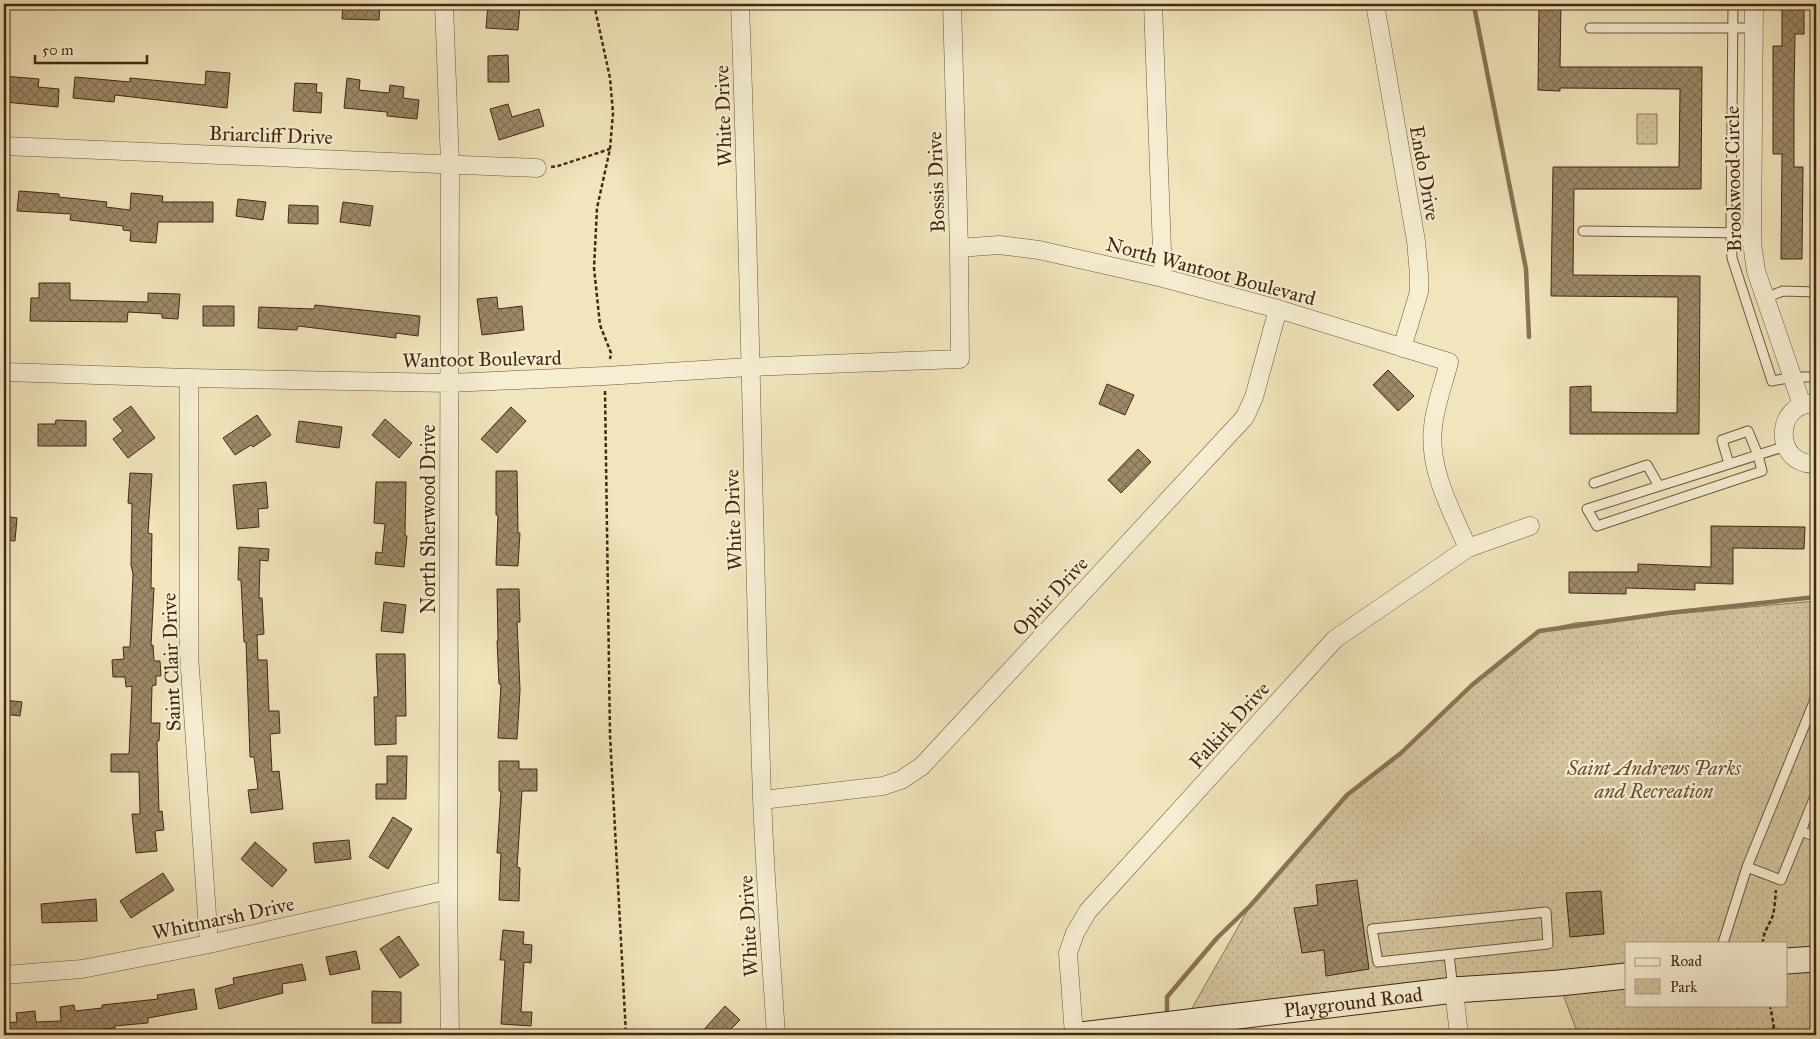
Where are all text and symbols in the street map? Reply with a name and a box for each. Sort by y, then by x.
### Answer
scale bar [35,32,148,64]
text: 50 m [42,41,74,59]
street label: White Drive [709,65,737,167]
street label: Brookwood Circle [1720,105,1746,253]
street label: Briarcliff Drive [209,121,333,149]
street label: Endo Drive [1405,124,1445,222]
street label: Bossis Drive [922,131,950,233]
street label: North Wantoot Boulevard [1104,231,1318,311]
street label: Wantoot Boulevard [402,346,562,372]
street label: North Sherwood Drive [416,424,440,614]
street label: White Drive [719,469,747,571]
street label: Ophir Drive [1007,551,1093,641]
street label: Saint Clair Drive [157,592,185,732]
street label: Falkirk Drive [1184,677,1274,773]
park label: Saint Andrews Parks and Recreation [1566,756,1742,803]
street label: White Drive [733,875,763,977]
street label: Whitmarsh Drive [150,891,296,945]
legend [1625,942,1788,1006]
text: Road [1670,952,1702,970]
text: Park [1670,978,1697,996]
street label: Playground Road [1282,982,1424,1022]

